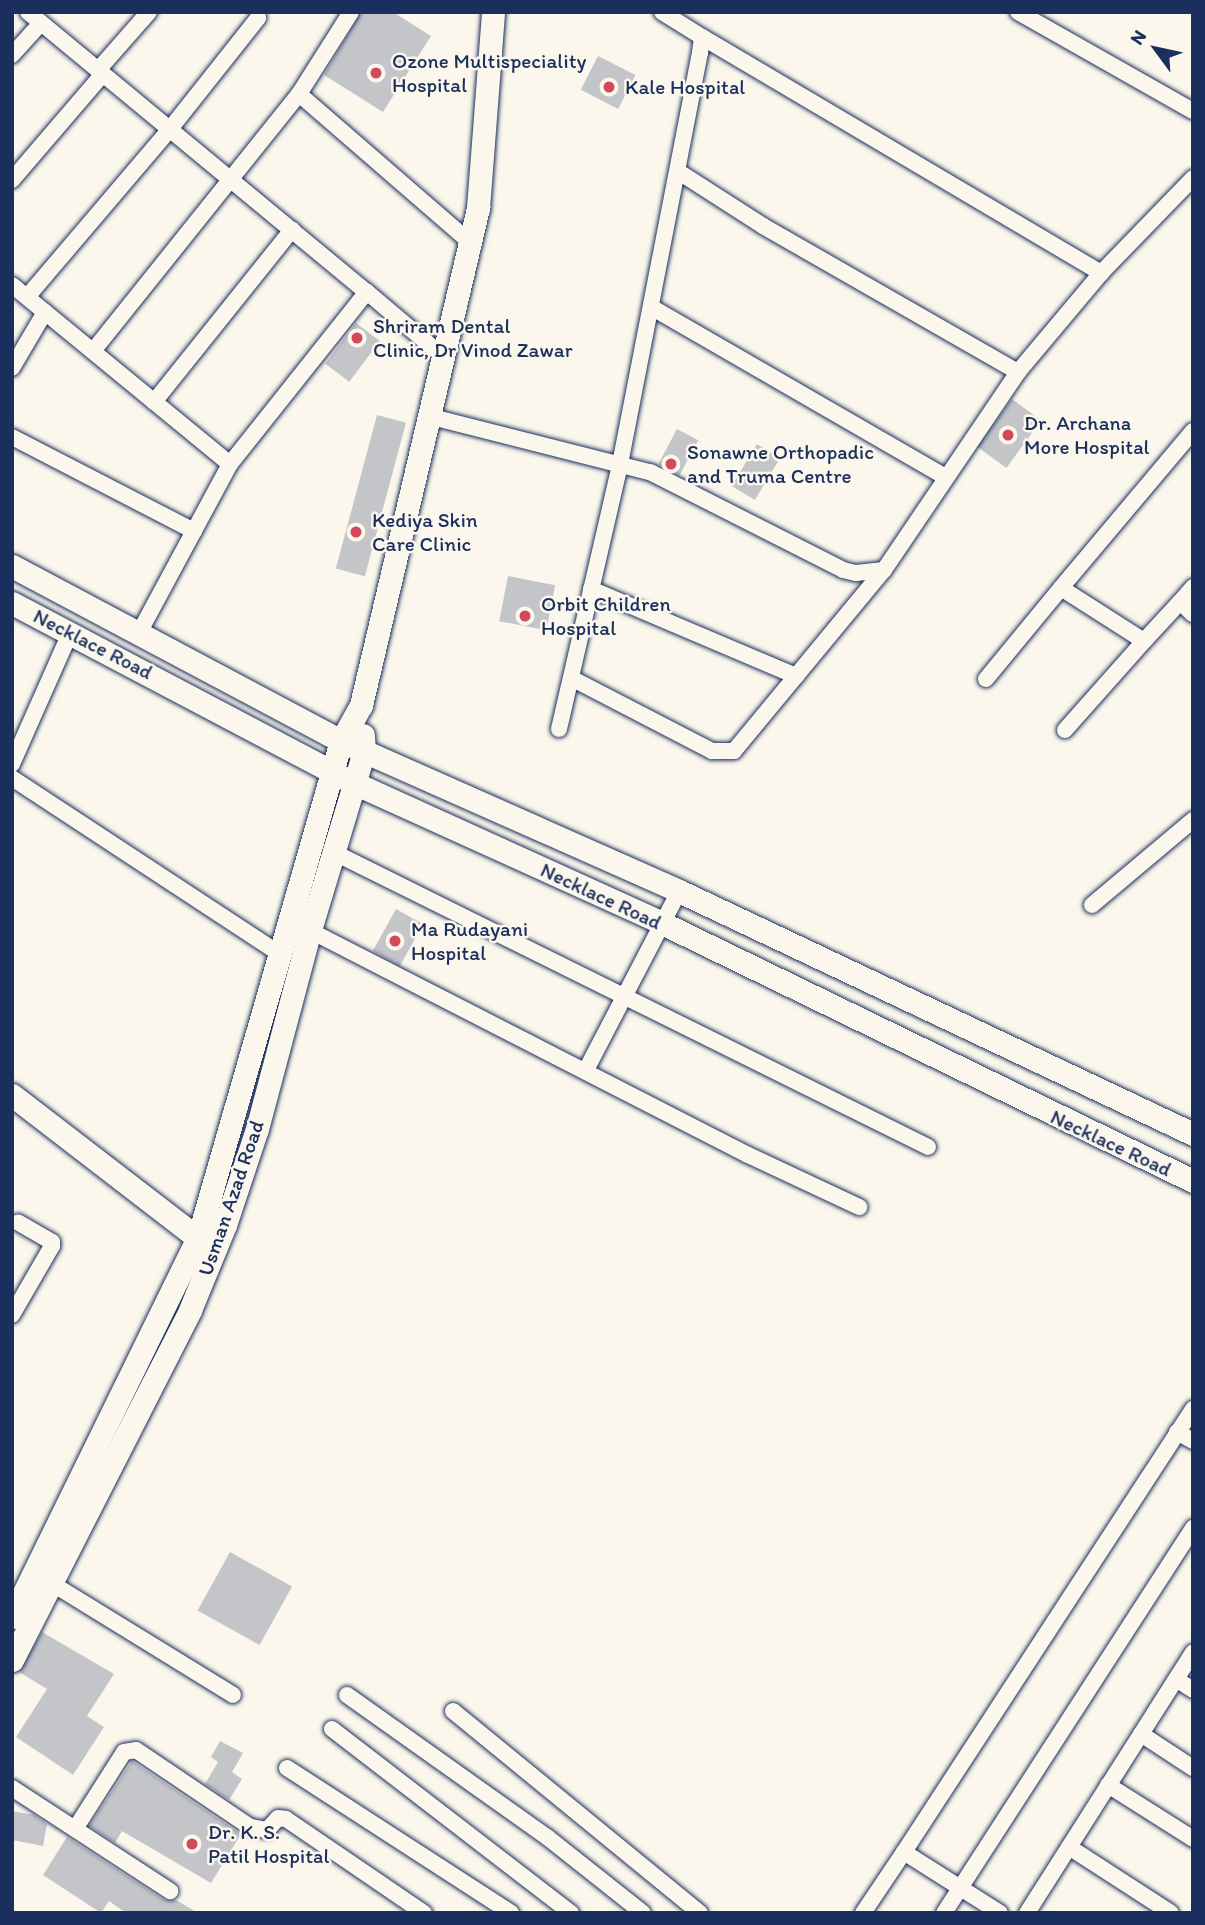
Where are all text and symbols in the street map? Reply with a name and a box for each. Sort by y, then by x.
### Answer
north arrow [1121,14,1191,84]
text: N [1125,26,1151,49]
place label: Ozone Multispeciality Hospital [392,48,586,98]
marker: Ozone Multispeciality Hospital [366,63,386,83]
place label: Kale Hospital [625,74,745,100]
marker: Kale Hospital [599,77,619,97]
place label: Shriram Dental Clinic, Dr Vinod Zawar [373,313,573,363]
marker: Shriram Dental Clinic, Dr Vinod Zawar [347,328,367,348]
place label: Dr. Archana More Hospital [1024,410,1149,460]
marker: Dr. Archana More Hospital [998,425,1018,445]
place label: Sonawne Orthopadic and Truma Centre [687,439,874,489]
marker: Sonawne Orthopadic and Truma Centre [661,454,681,474]
place label: Kediya Skin Care Clinic [372,507,477,557]
marker: Kediya Skin Care Clinic [346,522,366,542]
place label: Orbit Children Hospital [541,591,671,641]
street label: Necklace Road [29,603,157,685]
marker: Orbit Children Hospital [515,606,535,626]
street label: Necklace Road [536,857,666,935]
place label: Ma Rudayani Hospital [411,916,527,966]
marker: Ma Rudayani Hospital [385,931,405,951]
street label: Necklace Road [1046,1104,1176,1182]
street label: Usman Azad Road [193,1117,269,1279]
place label: Dr. K. S. Patil Hospital [208,1819,329,1869]
marker: Dr. K. S. Patil Hospital [182,1834,202,1854]

